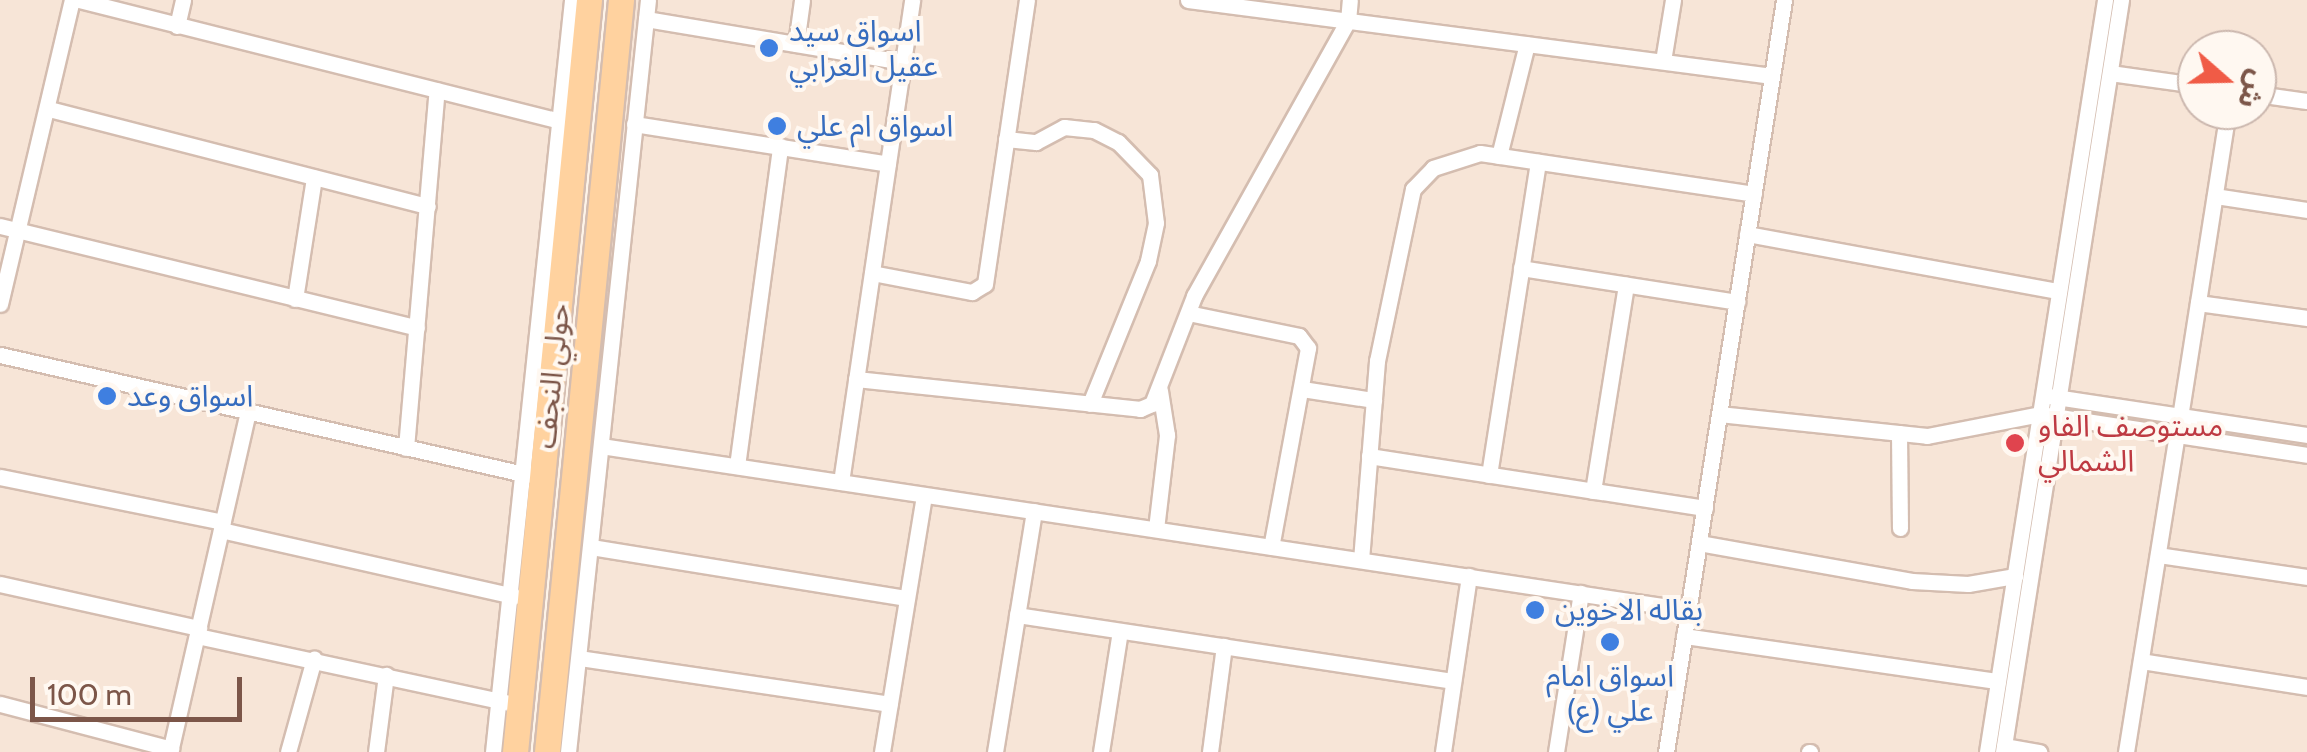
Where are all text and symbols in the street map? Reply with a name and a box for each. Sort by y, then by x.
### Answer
place label: اسواق سيد عقيل الغرابي [789,13,938,84]
north arrow [2177,30,2277,130]
marker: اسواق سيد عقيل الغرابي [758,37,780,59]
text: ش [2231,66,2276,113]
place label: اسواق ام علي [797,108,954,144]
marker: اسواق ام علي [766,115,788,137]
street label: حولي النجف [526,302,578,450]
place label: اسواق وعد [127,378,253,414]
marker: اسواق وعد [96,385,118,407]
place label: مستوصف الفاو الشمالي [2038,408,2223,478]
marker: مستوصف الفاو الشمالي [2002,430,2028,456]
place label: بقاله الاخوين [1555,592,1703,628]
marker: بقاله الاخوين [1524,599,1546,621]
marker: اسواق امام علي (ع) [1599,631,1621,653]
scale bar [35,657,248,719]
place label: اسواق امام علي (ع) [1546,658,1674,728]
text: 100 m [47,676,132,713]

